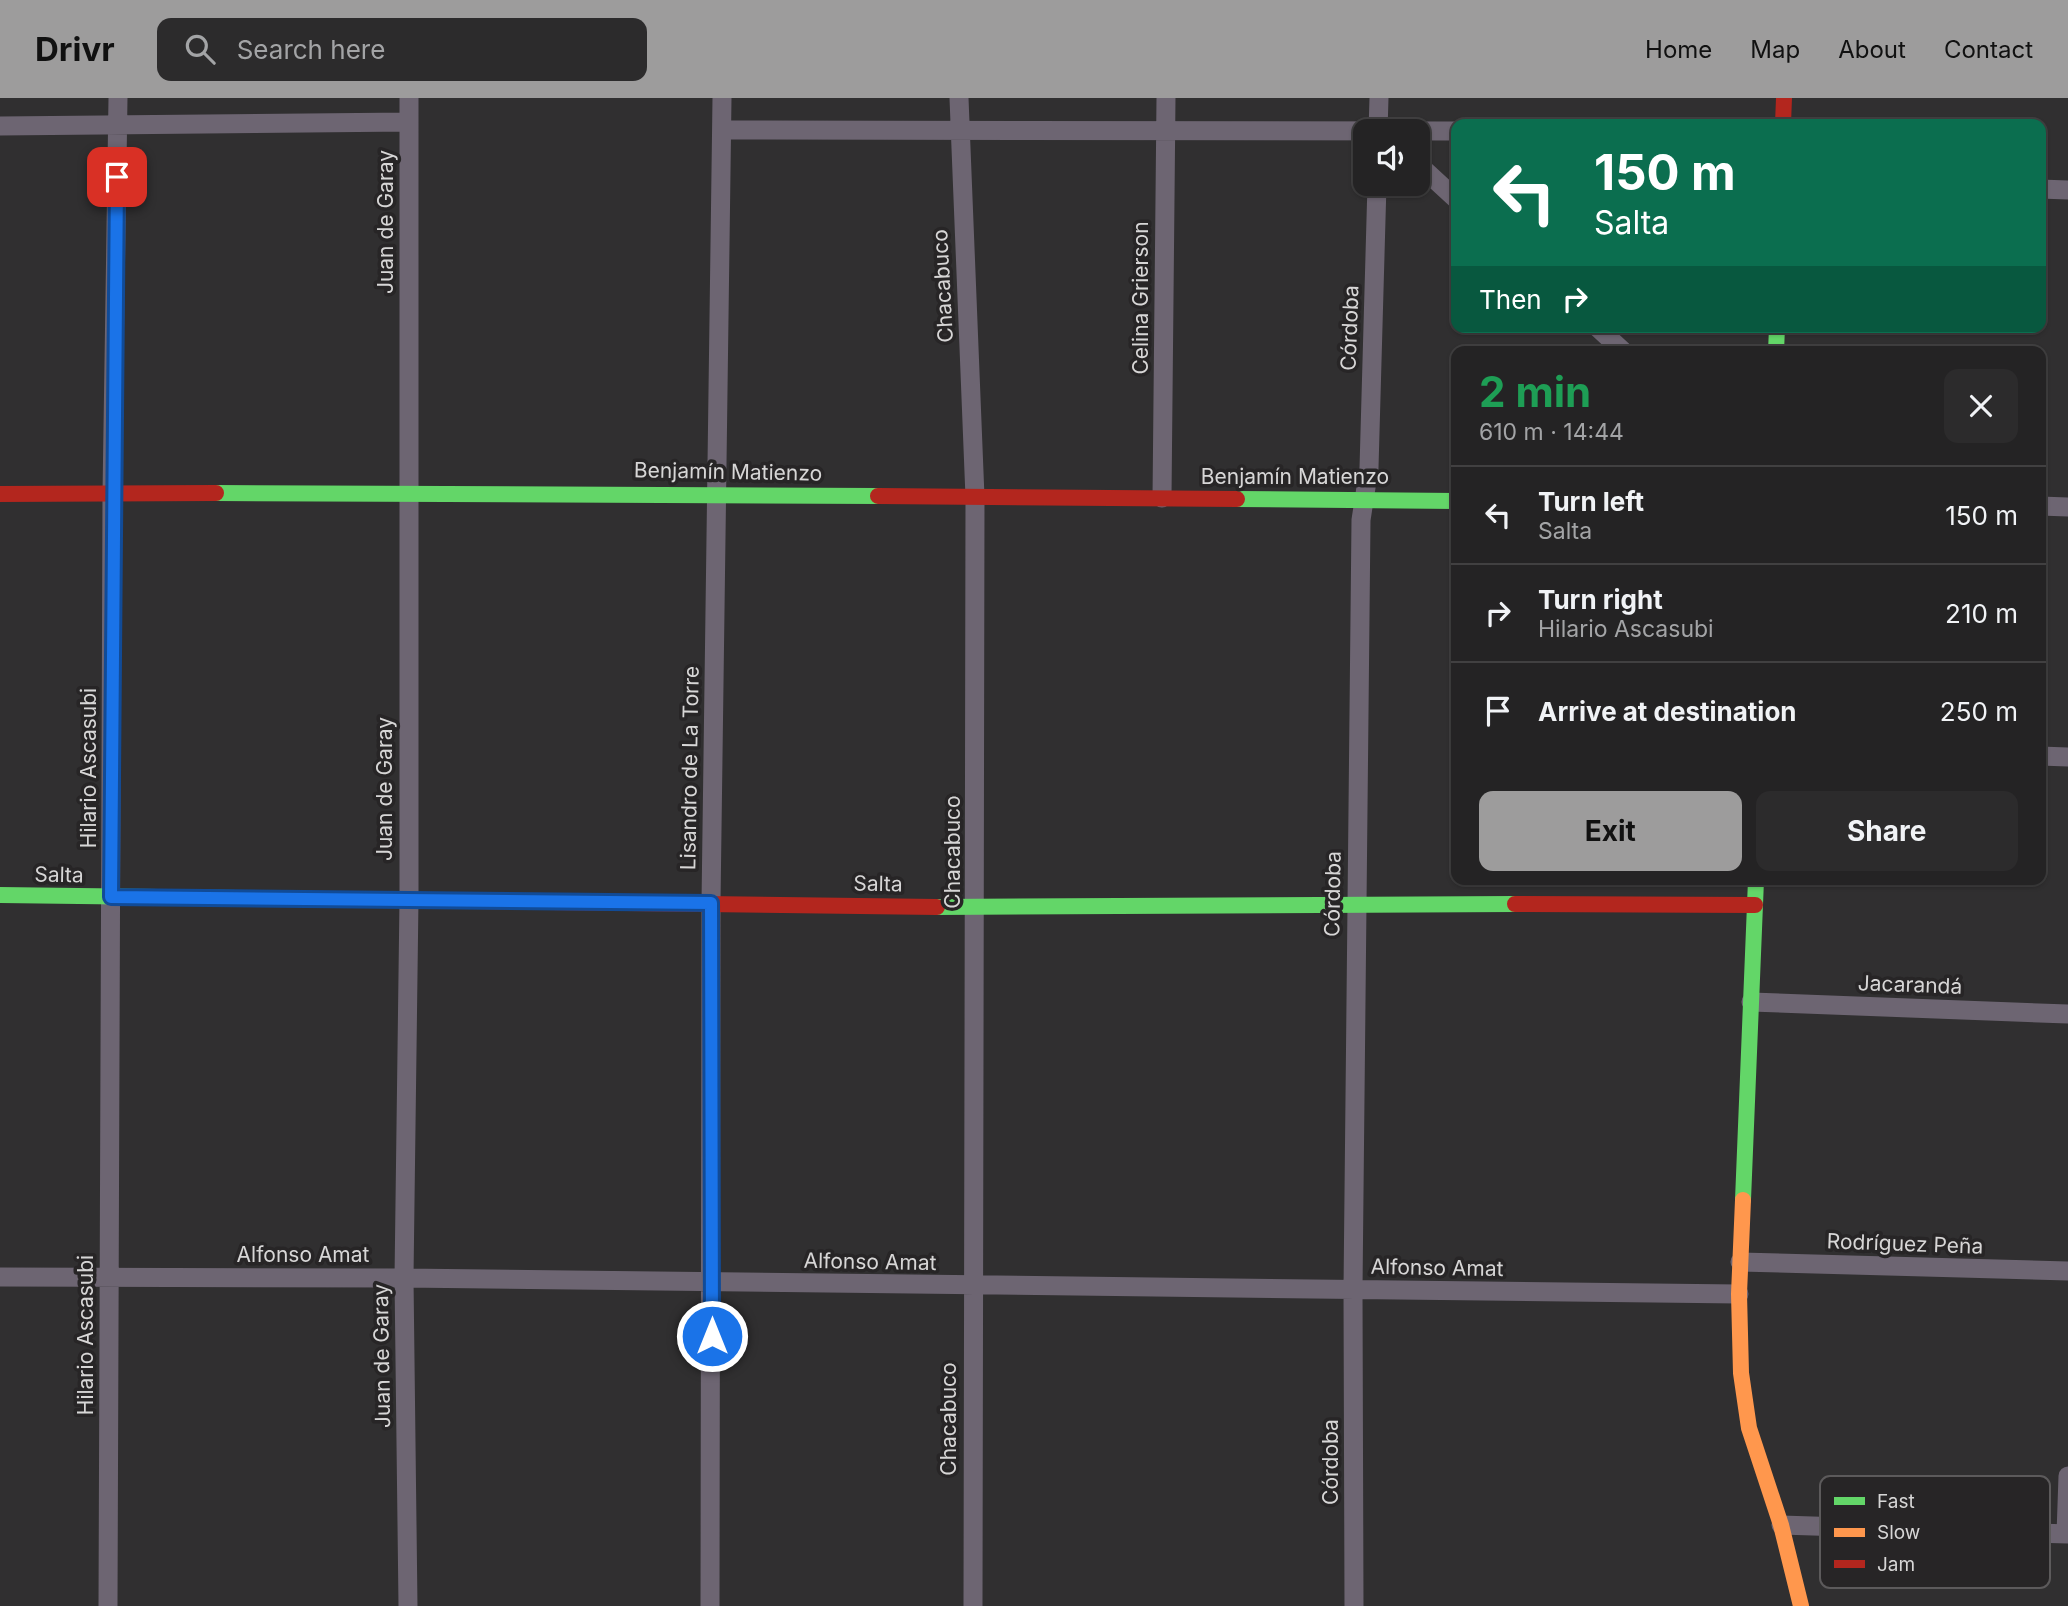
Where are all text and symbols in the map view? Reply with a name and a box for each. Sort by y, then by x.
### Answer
search box [157,18,647,81]
text: Drivr [35,29,115,69]
icon: search [181,30,219,68]
text: Search here [237,34,385,65]
text: Home [1645,35,1712,64]
text: Map [1750,35,1800,64]
text: About [1838,35,1906,64]
text: Contact [1944,35,2033,64]
map controls [1353,119,1430,196]
button: sound [1353,119,1430,196]
text: 150 m [1594,143,1736,202]
pin [87,147,147,207]
icon: left [1479,147,1570,238]
street label: Juan de Garay [373,150,398,294]
icon: arrive [98,158,136,196]
text: Salta [1594,203,1669,242]
street label: Celina Grierson [1128,221,1153,375]
street label: Chacabuco [927,229,958,343]
icon: right [1556,280,1594,318]
text: Then [1479,284,1542,315]
street label: Córdoba [1336,285,1363,371]
text: 2 min [1479,366,1591,417]
button: close [1944,369,2018,443]
text: 610 m · 14:44 [1479,418,1624,446]
street label: Benjamín Matienzo [634,457,822,486]
street label: Benjamín Matienzo [1201,464,1389,489]
text: Turn left [1538,486,1644,517]
icon: left [1479,496,1517,534]
text: 150 m [1945,500,2018,531]
text: Salta [1538,517,1592,545]
text: Turn right [1538,584,1663,615]
icon: right [1479,594,1517,632]
text: 210 m [1945,598,2018,629]
text: Hilario Ascasubi [1538,615,1714,643]
street label: Lisandro de La Torre [675,666,704,870]
street label: Hilario Ascasubi [76,688,101,848]
icon: arrive [1479,692,1517,730]
text: Arrive at destination [1538,696,1797,727]
text: 250 m [1940,696,2018,727]
street label: Juan de Garay [372,717,397,861]
button: Exit [1479,791,1742,871]
button: Share [1756,791,2018,871]
street label: Chacabuco [940,795,965,909]
street label: Córdoba [1319,851,1346,937]
street label: Salta [34,862,84,887]
street label: Salta [853,871,903,896]
street label: Jacarandá [1857,970,1963,999]
street label: Rodríguez Peña [1826,1228,1984,1259]
street label: Alfonso Amat [237,1242,370,1267]
street label: Alfonso Amat [803,1248,937,1275]
street label: Alfonso Amat [1370,1254,1504,1281]
street label: Hilario Ascasubi [73,1255,98,1415]
street label: Juan de Garay [368,1284,395,1428]
position arrow [675,1299,749,1373]
street label: Chacabuco [936,1362,961,1476]
street label: Córdoba [1318,1419,1343,1505]
legend [1820,1476,2050,1588]
text: Fast [1877,1490,1915,1513]
text: Slow [1877,1521,1920,1544]
text: Jam [1877,1553,1915,1576]

